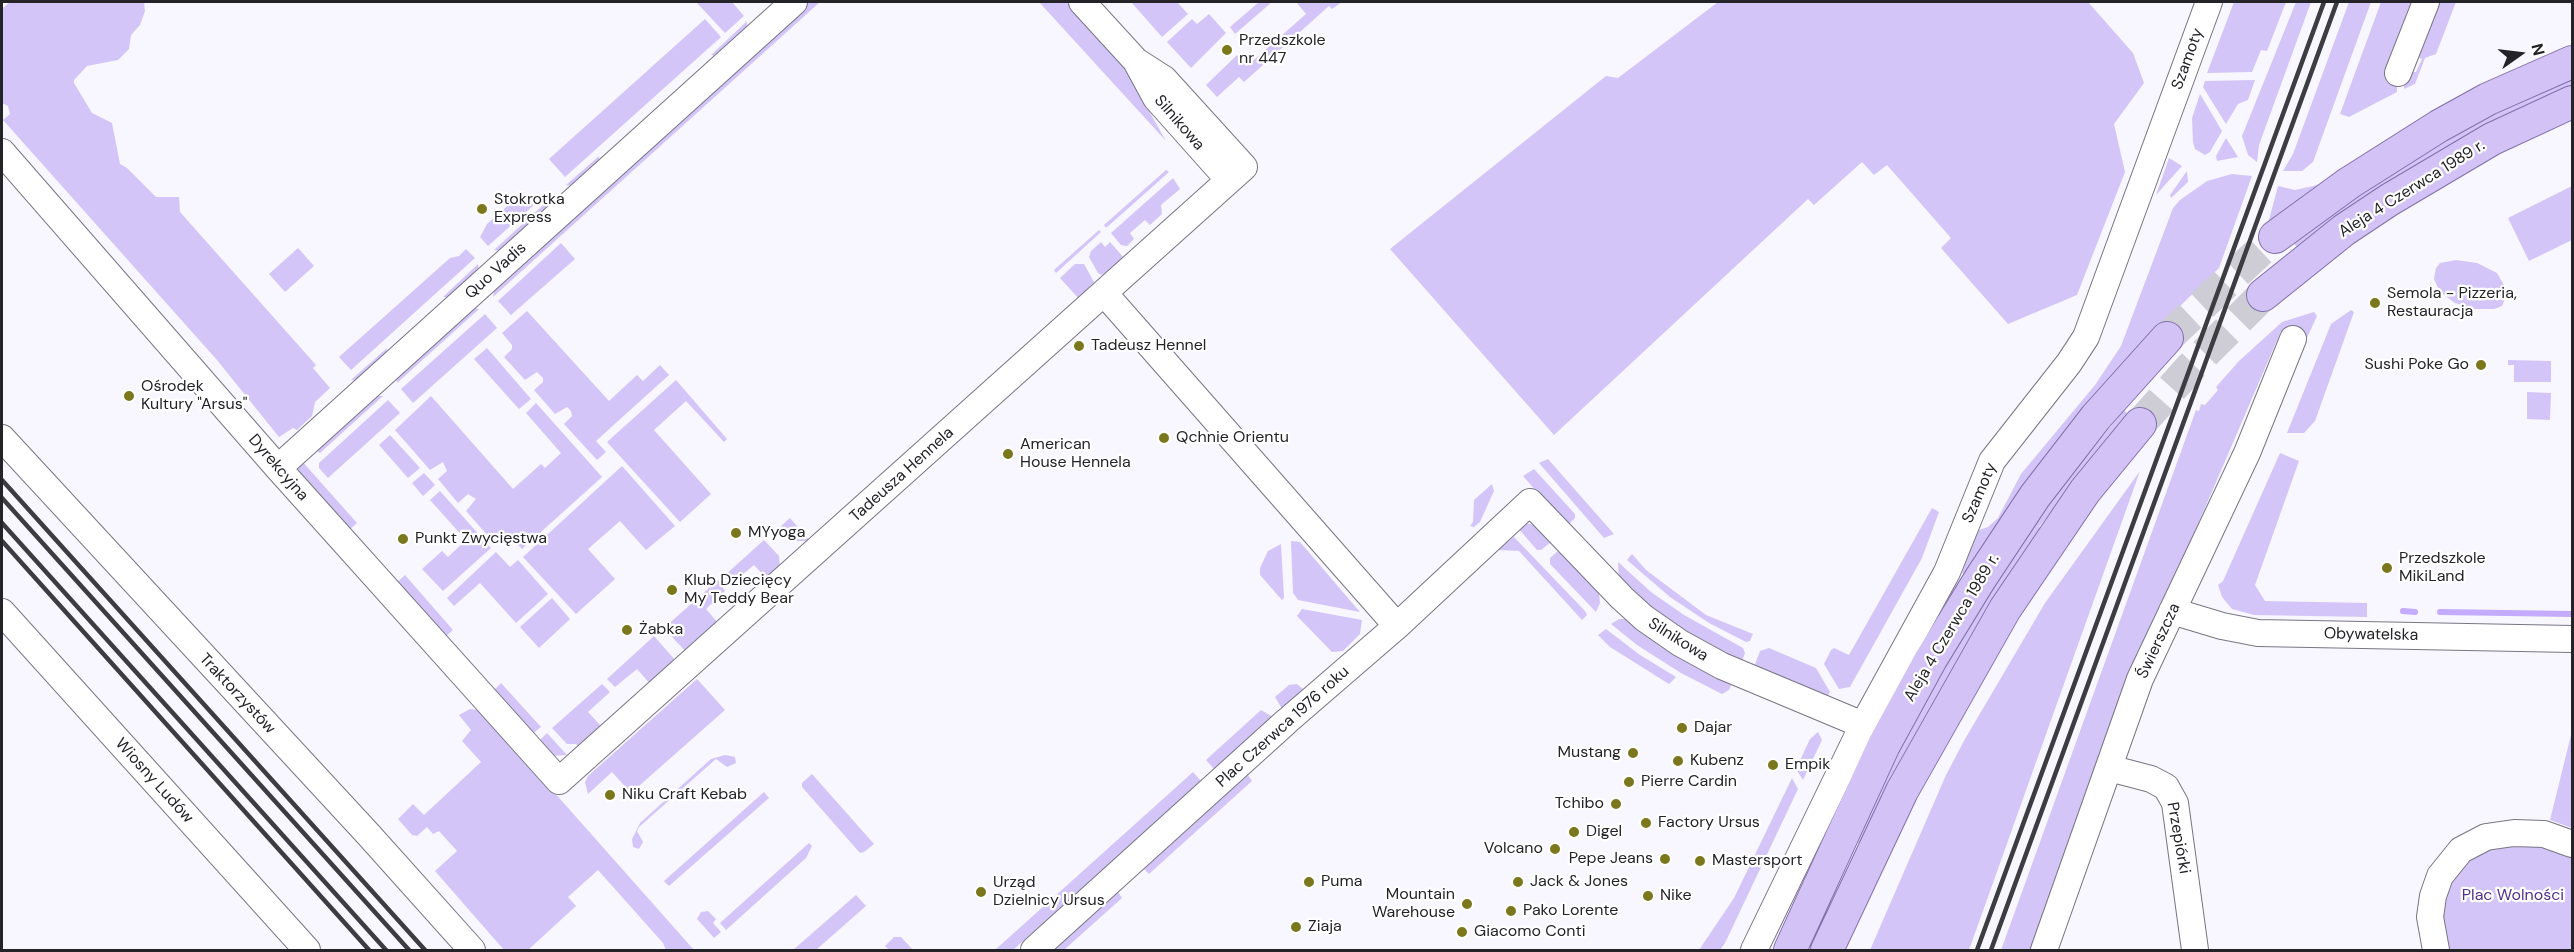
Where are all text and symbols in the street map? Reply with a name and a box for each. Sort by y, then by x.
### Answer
north arrow [2490,24,2550,84]
street label: Szamoty [2168,26,2208,92]
place label: Przedszkole nr 447 [1239,31,1326,69]
text: N [2526,41,2550,58]
marker: Przedszkole nr 447 [1220,43,1234,57]
street label: Silnikowa [1150,91,1208,155]
street label: Aleja 4 Czerwca 1989 r. [2335,136,2489,242]
place label: Stokrotka Express [494,190,565,228]
marker: Stokrotka Express [475,202,489,216]
street label: Quo Vadis [461,239,531,303]
place label: Semola - Pizzeria, Restauracja [2387,284,2517,322]
marker: Semola - Pizzeria, Restauracja [2368,296,2382,310]
place label: Tadeusz Hennel [1091,336,1206,356]
marker: Tadeusz Hennel [1072,339,1086,353]
place label: Sushi Poke Go [2364,355,2469,375]
marker: Sushi Poke Go [2474,358,2488,372]
place label: Ośrodek Kultury "Arsus" [141,377,247,415]
marker: Ośrodek Kultury "Arsus" [122,389,136,403]
street label: Tadeusza Hennela [846,423,958,527]
place label: Qchnie Orientu [1176,428,1289,448]
street label: Dyrekcyjna [244,431,312,505]
marker: Qchnie Orientu [1157,431,1171,445]
place label: American House Hennela [1020,435,1131,473]
marker: American House Hennela [1001,447,1015,461]
street label: Szamoty [1959,460,2001,526]
place label: MYyoga [748,523,805,543]
marker: MYyoga [729,526,743,540]
place label: Punkt Zwycięstwa [415,529,547,549]
marker: Punkt Zwycięstwa [396,532,410,546]
place label: Przedszkole MikiLand [2399,549,2486,587]
street label: Aleja 4 Czerwca 1989 r. [1900,551,2004,705]
marker: Przedszkole MikiLand [2380,561,2394,575]
place label: Klub Dziecięcy My Teddy Bear [684,571,794,609]
marker: Klub Dziecięcy My Teddy Bear [665,583,679,597]
street label: Świerszcza [2133,600,2185,682]
street label: Silnikowa [1644,614,1712,666]
place label: Żabka [639,620,683,640]
marker: Żabka [620,623,634,637]
street label: Obywatelska [2324,625,2418,645]
street label: Traktorzystów [195,650,279,738]
street label: Plac Czerwca 1976 roku [1213,662,1353,792]
place label: Dajar [1694,718,1732,738]
marker: Dajar [1675,721,1689,735]
street label: Wiosny Ludów [111,734,197,828]
place label: Mustang [1558,743,1621,763]
marker: Mustang [1626,746,1640,760]
place label: Kubenz [1690,751,1744,771]
marker: Kubenz [1671,754,1685,768]
place label: Empik [1785,755,1830,775]
marker: Empik [1766,758,1780,772]
place label: Pierre Cardin [1641,772,1737,792]
marker: Pierre Cardin [1622,775,1636,789]
place label: Niku Craft Kebab [622,785,747,805]
marker: Niku Craft Kebab [603,788,617,802]
place label: Tchibo [1555,794,1604,814]
marker: Tchibo [1609,797,1623,811]
street label: Przepiórki [2162,800,2194,876]
place label: Factory Ursus [1658,813,1760,833]
marker: Factory Ursus [1639,816,1653,830]
place label: Digel [1586,822,1622,842]
marker: Digel [1567,825,1581,839]
place label: Volcano [1484,839,1543,859]
marker: Volcano [1548,842,1562,856]
place label: Pepe Jeans [1569,849,1653,869]
place label: Mastersport [1712,851,1803,871]
marker: Pepe Jeans [1658,852,1672,866]
marker: Mastersport [1693,854,1707,868]
place label: Puma [1321,872,1362,892]
place label: Jack & Jones [1530,872,1628,892]
place label: Urząd Dzielnicy Ursus [993,873,1105,911]
marker: Puma [1302,875,1316,889]
marker: Jack & Jones [1511,875,1525,889]
marker: Urząd Dzielnicy Ursus [974,885,988,899]
place label: Mountain Warehouse [1372,885,1455,923]
place label: Nike [1660,886,1691,906]
park label: Plac Wolności [2462,886,2564,906]
marker: Nike [1641,889,1655,903]
marker: Mountain Warehouse [1460,897,1474,911]
place label: Pako Lorente [1523,901,1618,921]
marker: Pako Lorente [1504,904,1518,918]
place label: Ziaja [1308,917,1342,937]
marker: Ziaja [1289,920,1303,934]
place label: Giacomo Conti [1474,922,1586,942]
marker: Giacomo Conti [1455,925,1469,939]

